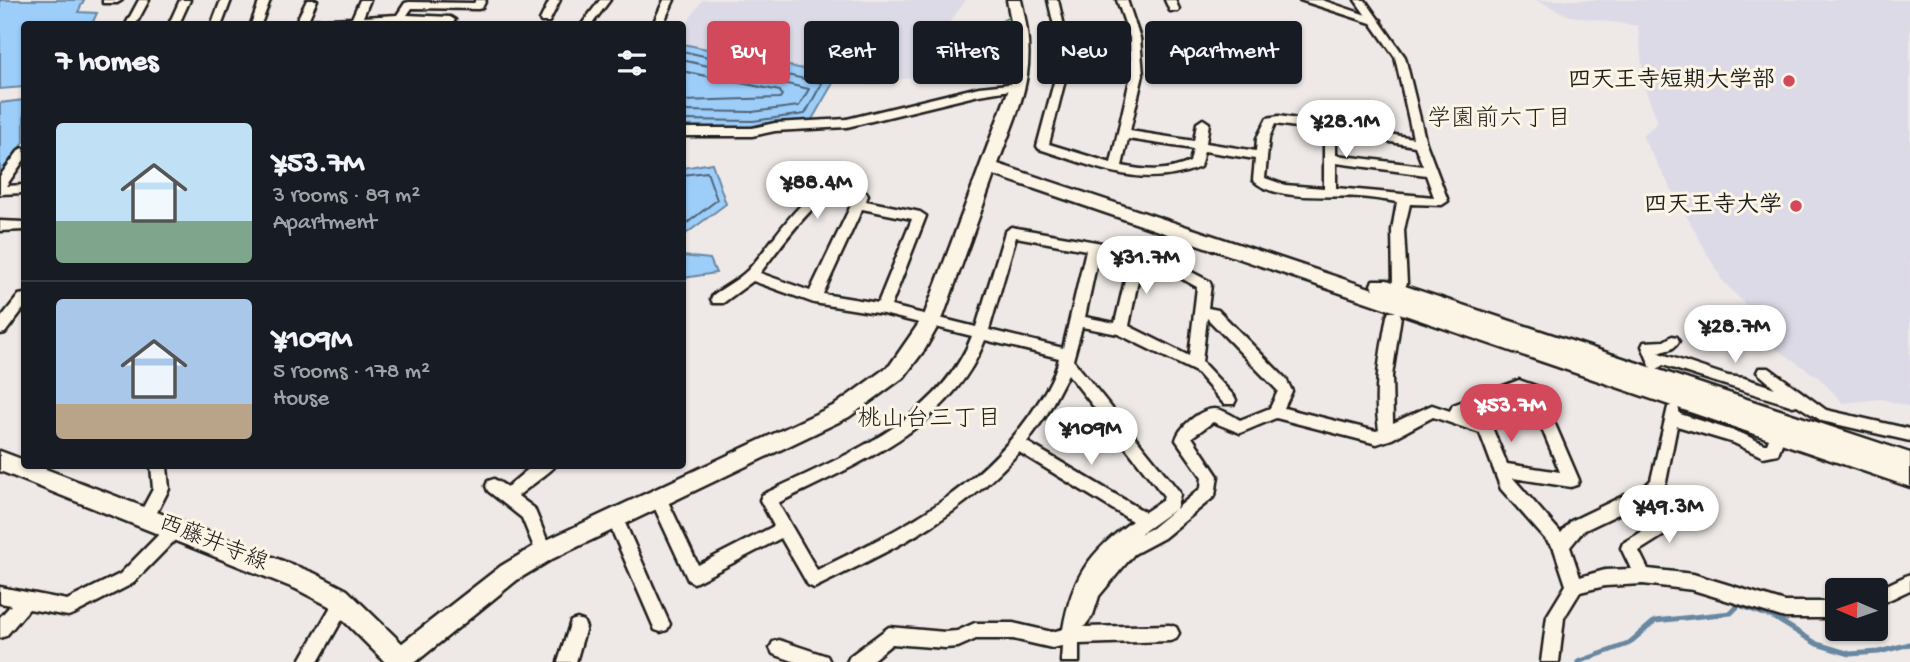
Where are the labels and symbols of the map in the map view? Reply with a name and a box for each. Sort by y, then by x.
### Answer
place label: 四天王寺短期大学部 [1568,67,1775,95]
marker: 四天王寺短期大学部 [1781,73,1797,89]
pin: ¥28.1M [1289,100,1403,160]
district label: 学園前六丁目 [1427,105,1571,135]
pin: ¥88.4M [760,162,874,221]
place label: 四天王寺大学 [1644,192,1782,220]
marker: 四天王寺大学 [1788,198,1804,214]
pin: ¥31.7M [1089,236,1203,296]
pin: ¥28.7M [1678,306,1792,365]
pin: ¥53.7M [1454,384,1568,444]
district label: 桃山台三丁目 [857,405,1001,435]
pin: ¥109M [1042,407,1140,467]
pin: ¥49.3M [1612,486,1726,545]
street label: 西藤井寺線 [155,509,272,578]
north arrow [1825,578,1888,640]

